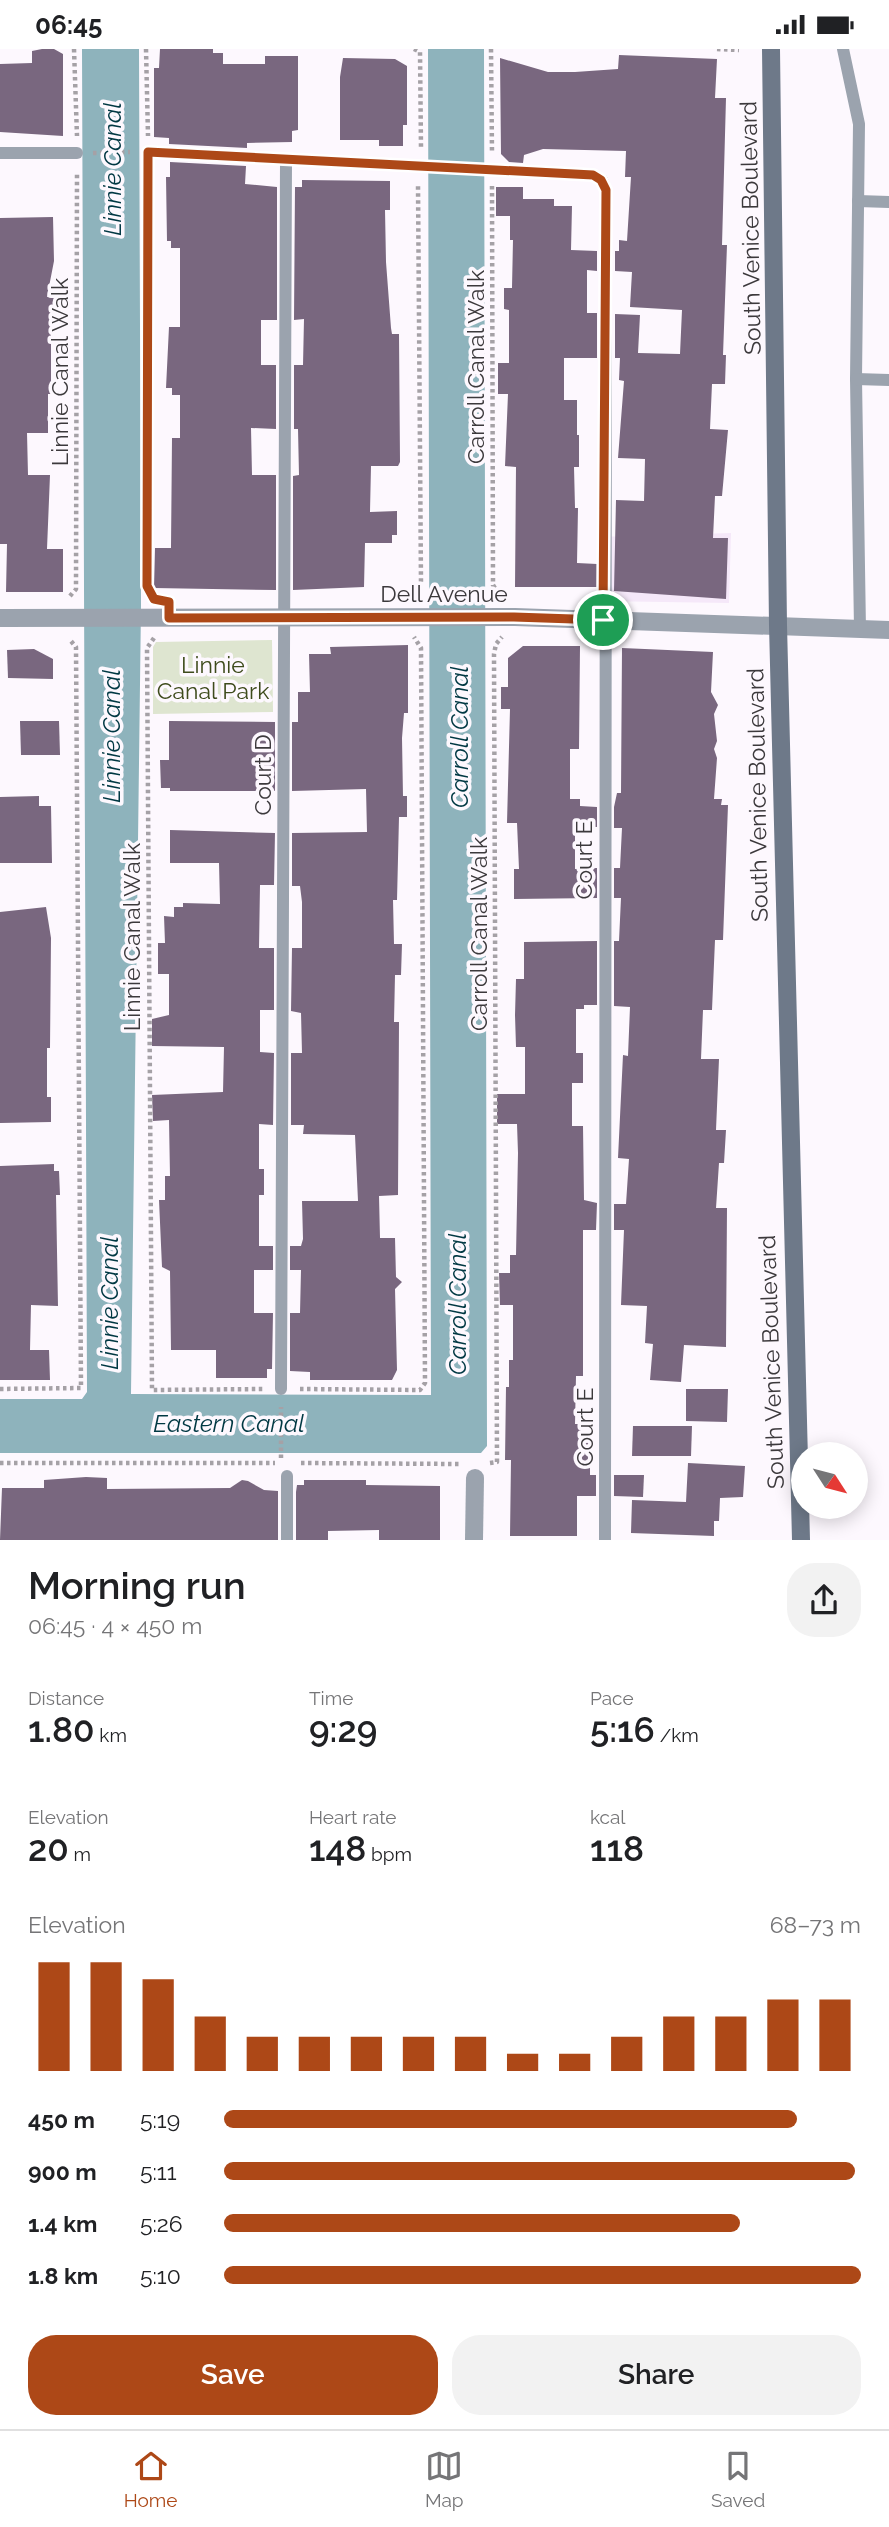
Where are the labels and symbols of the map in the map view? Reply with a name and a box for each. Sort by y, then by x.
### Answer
street label: South Venice Boulevard [734,101,766,355]
water label: Linnie Canal [98,102,127,236]
street label: Carroll Canal Walk [462,270,489,464]
street label: Linnie Canal Walk [46,278,73,466]
street label: Dell Avenue [380,580,508,607]
pin [573,590,633,650]
park label: Linnie Canal Park [157,651,269,704]
water label: Carroll Canal [445,666,474,808]
street label: South Venice Boulevard [741,668,773,922]
water label: Linnie Canal [97,669,126,803]
street label: Court D [249,734,276,816]
street label: Court E [570,821,597,899]
street label: Carroll Canal Walk [465,837,492,1031]
street label: Linnie Canal Walk [118,843,145,1031]
water label: Carroll Canal [443,1233,472,1375]
street label: South Venice Boulevard [753,1235,789,1489]
water label: Linnie Canal [95,1236,124,1370]
street label: Court E [571,1388,598,1466]
water label: Eastern Canal [153,1409,305,1438]
north arrow [791,1442,868,1519]

